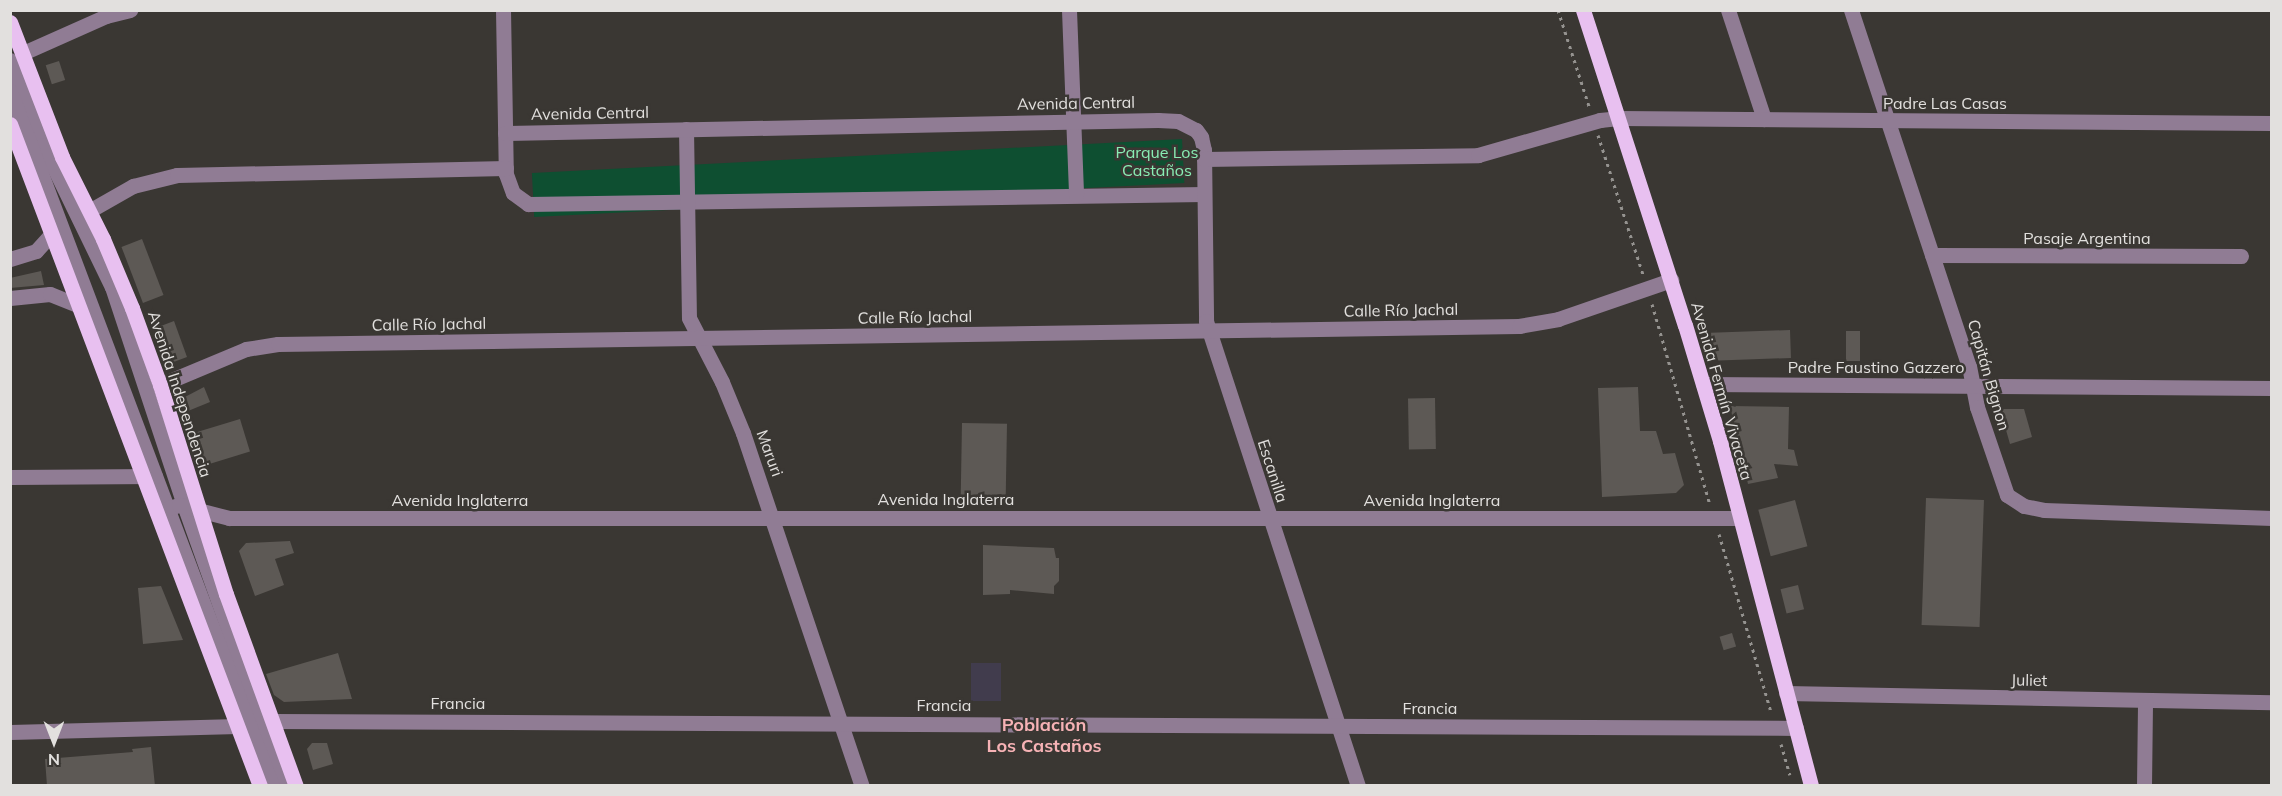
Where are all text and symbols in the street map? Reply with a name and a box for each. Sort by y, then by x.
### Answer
street label: Avenida Central [1017,92,1135,114]
street label: Padre Las Casas [1883,93,2007,113]
street label: Avenida Central [531,102,649,124]
park label: Parque Los Castaños [1116,142,1198,180]
street label: Pasaje Argentina [2023,228,2151,248]
street label: Calle Río Jachal [1344,299,1458,321]
street label: Avenida Fermín Vivaceta [1687,300,1757,482]
street label: Calle Río Jachal [858,306,972,328]
street label: Avenida Independencia [144,309,216,479]
street label: Calle Río Jachal [372,313,486,335]
street label: Capitán Bignon [1964,317,2014,433]
street label: Padre Faustino Gazzero [1788,357,1964,377]
street label: Maruri [753,427,787,479]
street label: Escanilla [1254,437,1292,505]
street label: Avenida Inglaterra [878,489,1014,509]
street label: Avenida Inglaterra [392,490,528,510]
street label: Avenida Inglaterra [1364,490,1500,510]
street label: Juliet [2011,670,2047,690]
street label: Francia [431,693,485,713]
street label: Francia [917,695,971,715]
street label: Francia [1403,698,1457,718]
north arrow [24,712,84,772]
district label: Población Los Castaños [986,715,1102,758]
text: N [48,750,60,770]

